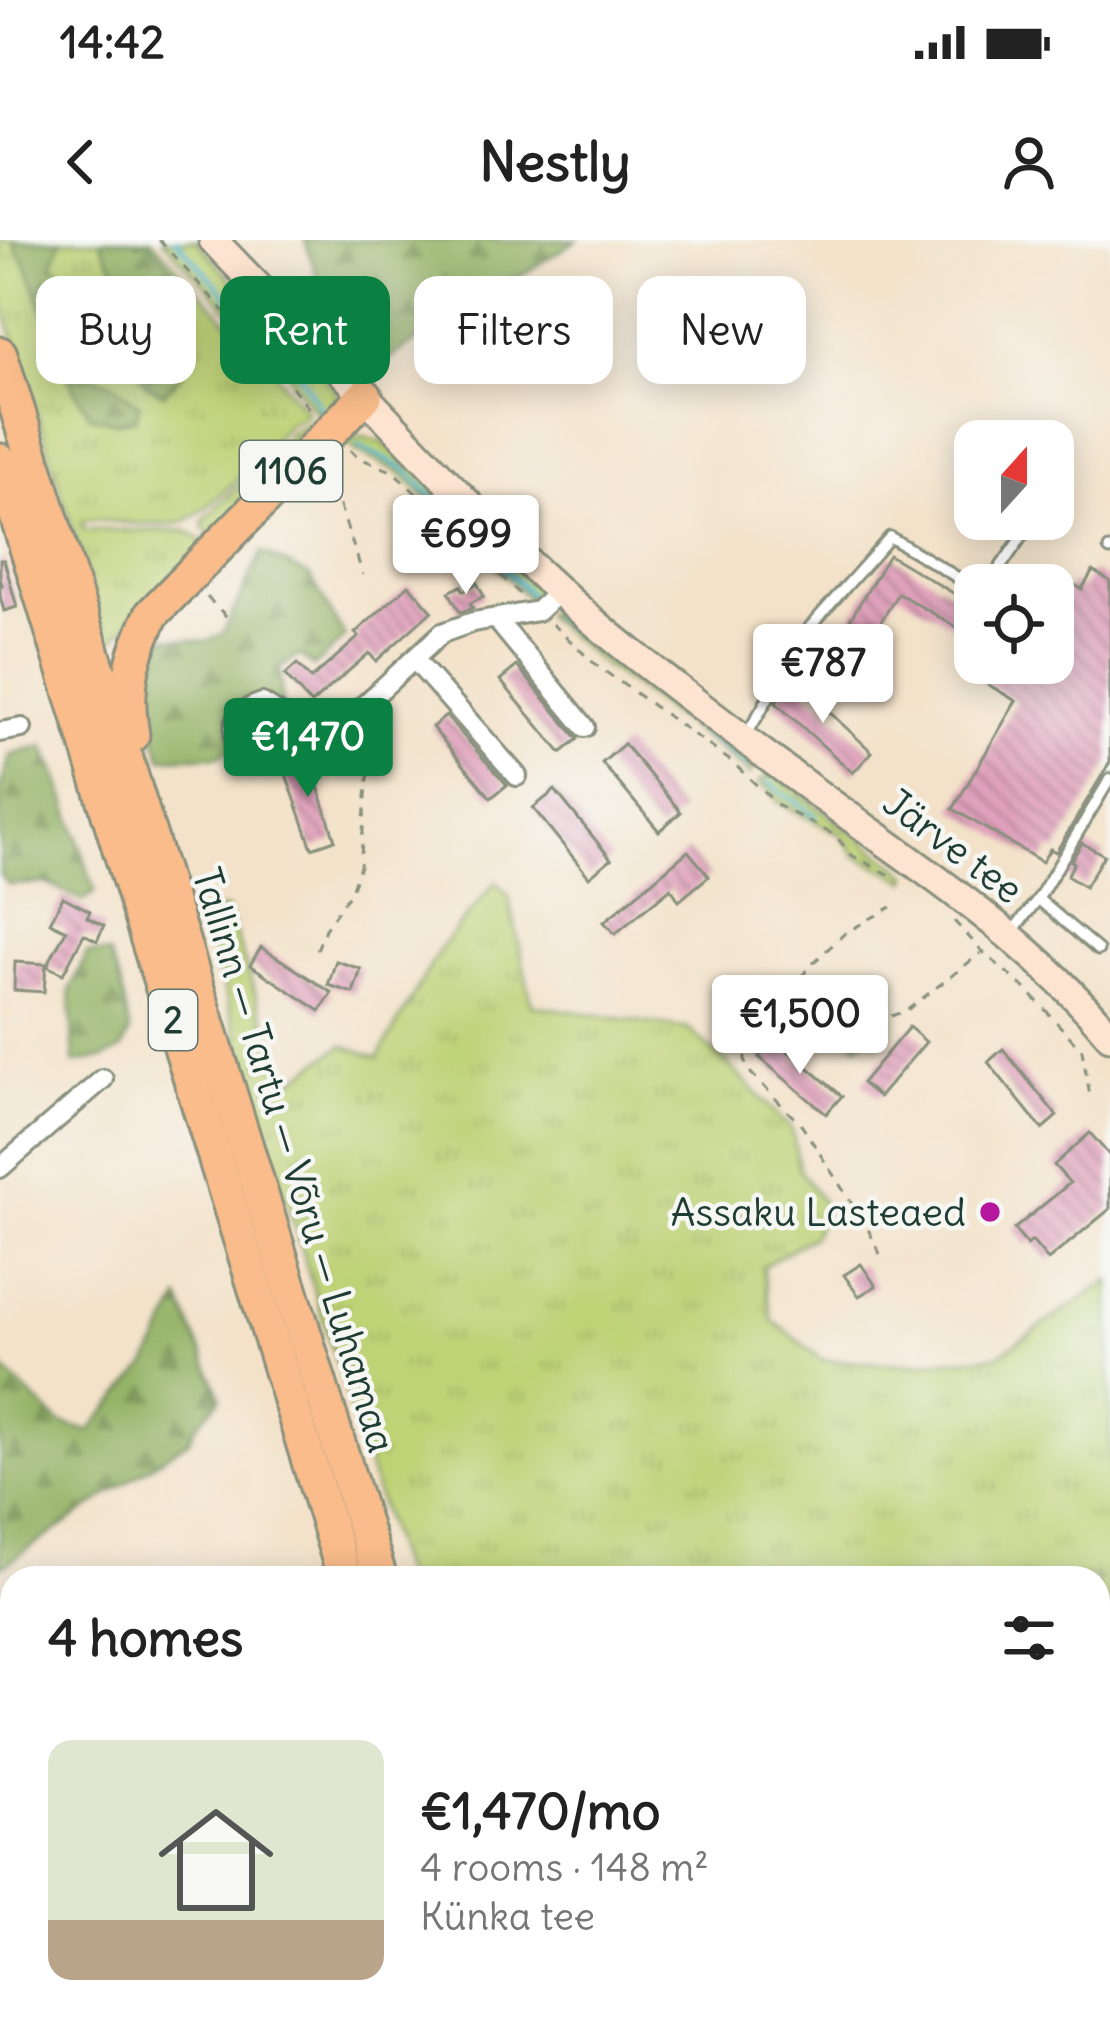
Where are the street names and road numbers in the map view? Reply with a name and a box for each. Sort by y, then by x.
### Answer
road number: 1106 [240,441,342,501]
street label: Järve tee [874,778,1032,914]
street label: Tallinn — Tartu — Võru — Luhamaa [182,862,406,1458]
road number: 2 [149,990,197,1050]

